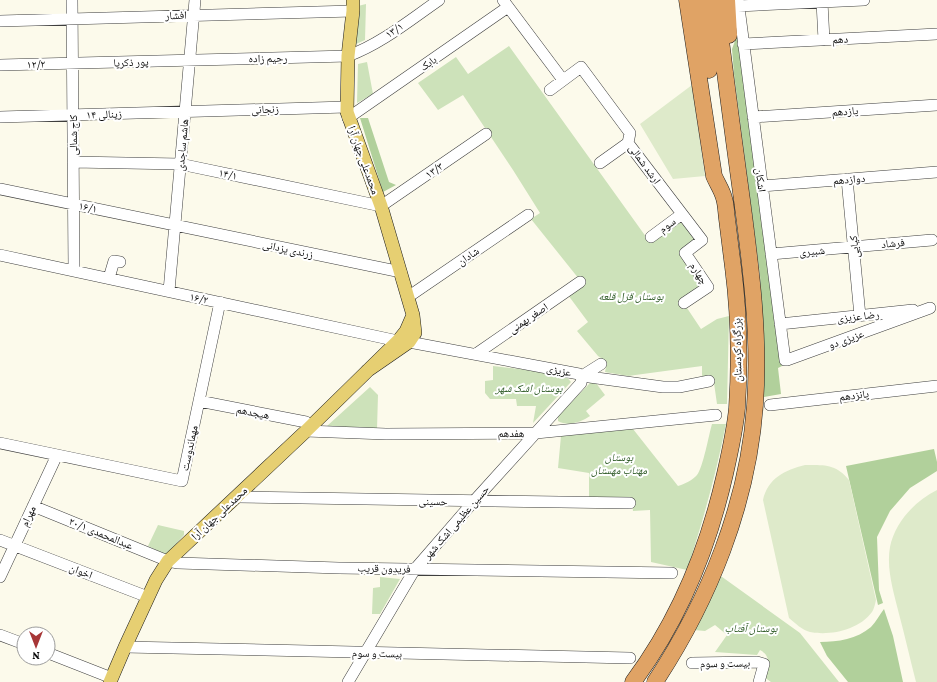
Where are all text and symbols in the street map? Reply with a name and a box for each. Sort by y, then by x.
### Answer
street label: افشار [164,9,187,21]
street label: ۱۳/۱ [383,20,405,40]
street label: دهم [832,33,849,47]
street label: رحیم زاده [248,52,288,66]
street label: بابک [417,53,439,73]
street label: پور ذکریا [113,55,149,70]
street label: ۱۲/۲ [26,58,46,70]
street label: زنجانی [251,103,279,116]
street label: یازدهم [831,104,859,120]
street label: زینالی ۱۴ [86,107,122,122]
street label: کاج شمالی [67,114,80,155]
street label: هاشم ساجدی [174,118,192,172]
street label: محمدعلی جهان آرا [345,124,382,196]
street label: ارشد شمالی [626,142,663,187]
street label: ۱۳/۳ [423,160,445,180]
street label: ۱۴/۱ [218,166,238,182]
street label: اشکان [753,167,768,193]
street label: دوازدهم [832,172,866,188]
street label: ۱۶/۱ [78,199,98,215]
street label: سوم [656,215,678,236]
street label: کیایی [847,235,862,259]
street label: فرشاد [881,236,906,250]
street label: زرندی یزدانی [261,238,314,261]
street label: شادان [455,244,482,268]
street label: شبیری [799,244,825,259]
street label: چهارم [687,260,710,287]
street label: ۱۶/۲ [189,290,209,306]
park label: بوستان قزل قلعه [598,290,665,303]
street label: اصغر بهمنی [506,300,551,336]
street label: رضا عزیزی [836,308,880,325]
street label: بزرگراه کردستان [730,318,745,382]
street label: عزیزی دو [827,327,866,352]
street label: عزیزی [545,362,573,379]
park label: بوستان اشک شهر [495,382,563,395]
street label: پانزدهم [838,387,870,405]
street label: هیجدهم [235,403,271,423]
street label: مهماندوست [178,424,200,472]
street label: هفدهم [498,427,525,441]
park label: بوستان مهتاب مهستان [591,451,647,477]
street label: حسین عظیمی اشک شهر [420,483,492,563]
street label: محمدعلی جهان آرا [189,484,250,543]
street label: حسینی [418,495,448,508]
street label: مهرام [18,504,39,529]
street label: عبدالمحمدی ۲۰/۱ [67,515,135,552]
street label: اخوان [67,561,94,582]
street label: فریدون قریب [357,562,411,575]
park label: بوستان آفتاب [724,622,779,635]
north arrow [16,626,56,666]
street label: بیست و سوم [352,647,402,660]
text: N [32,650,40,662]
street label: بیست و سوم [700,657,750,670]

